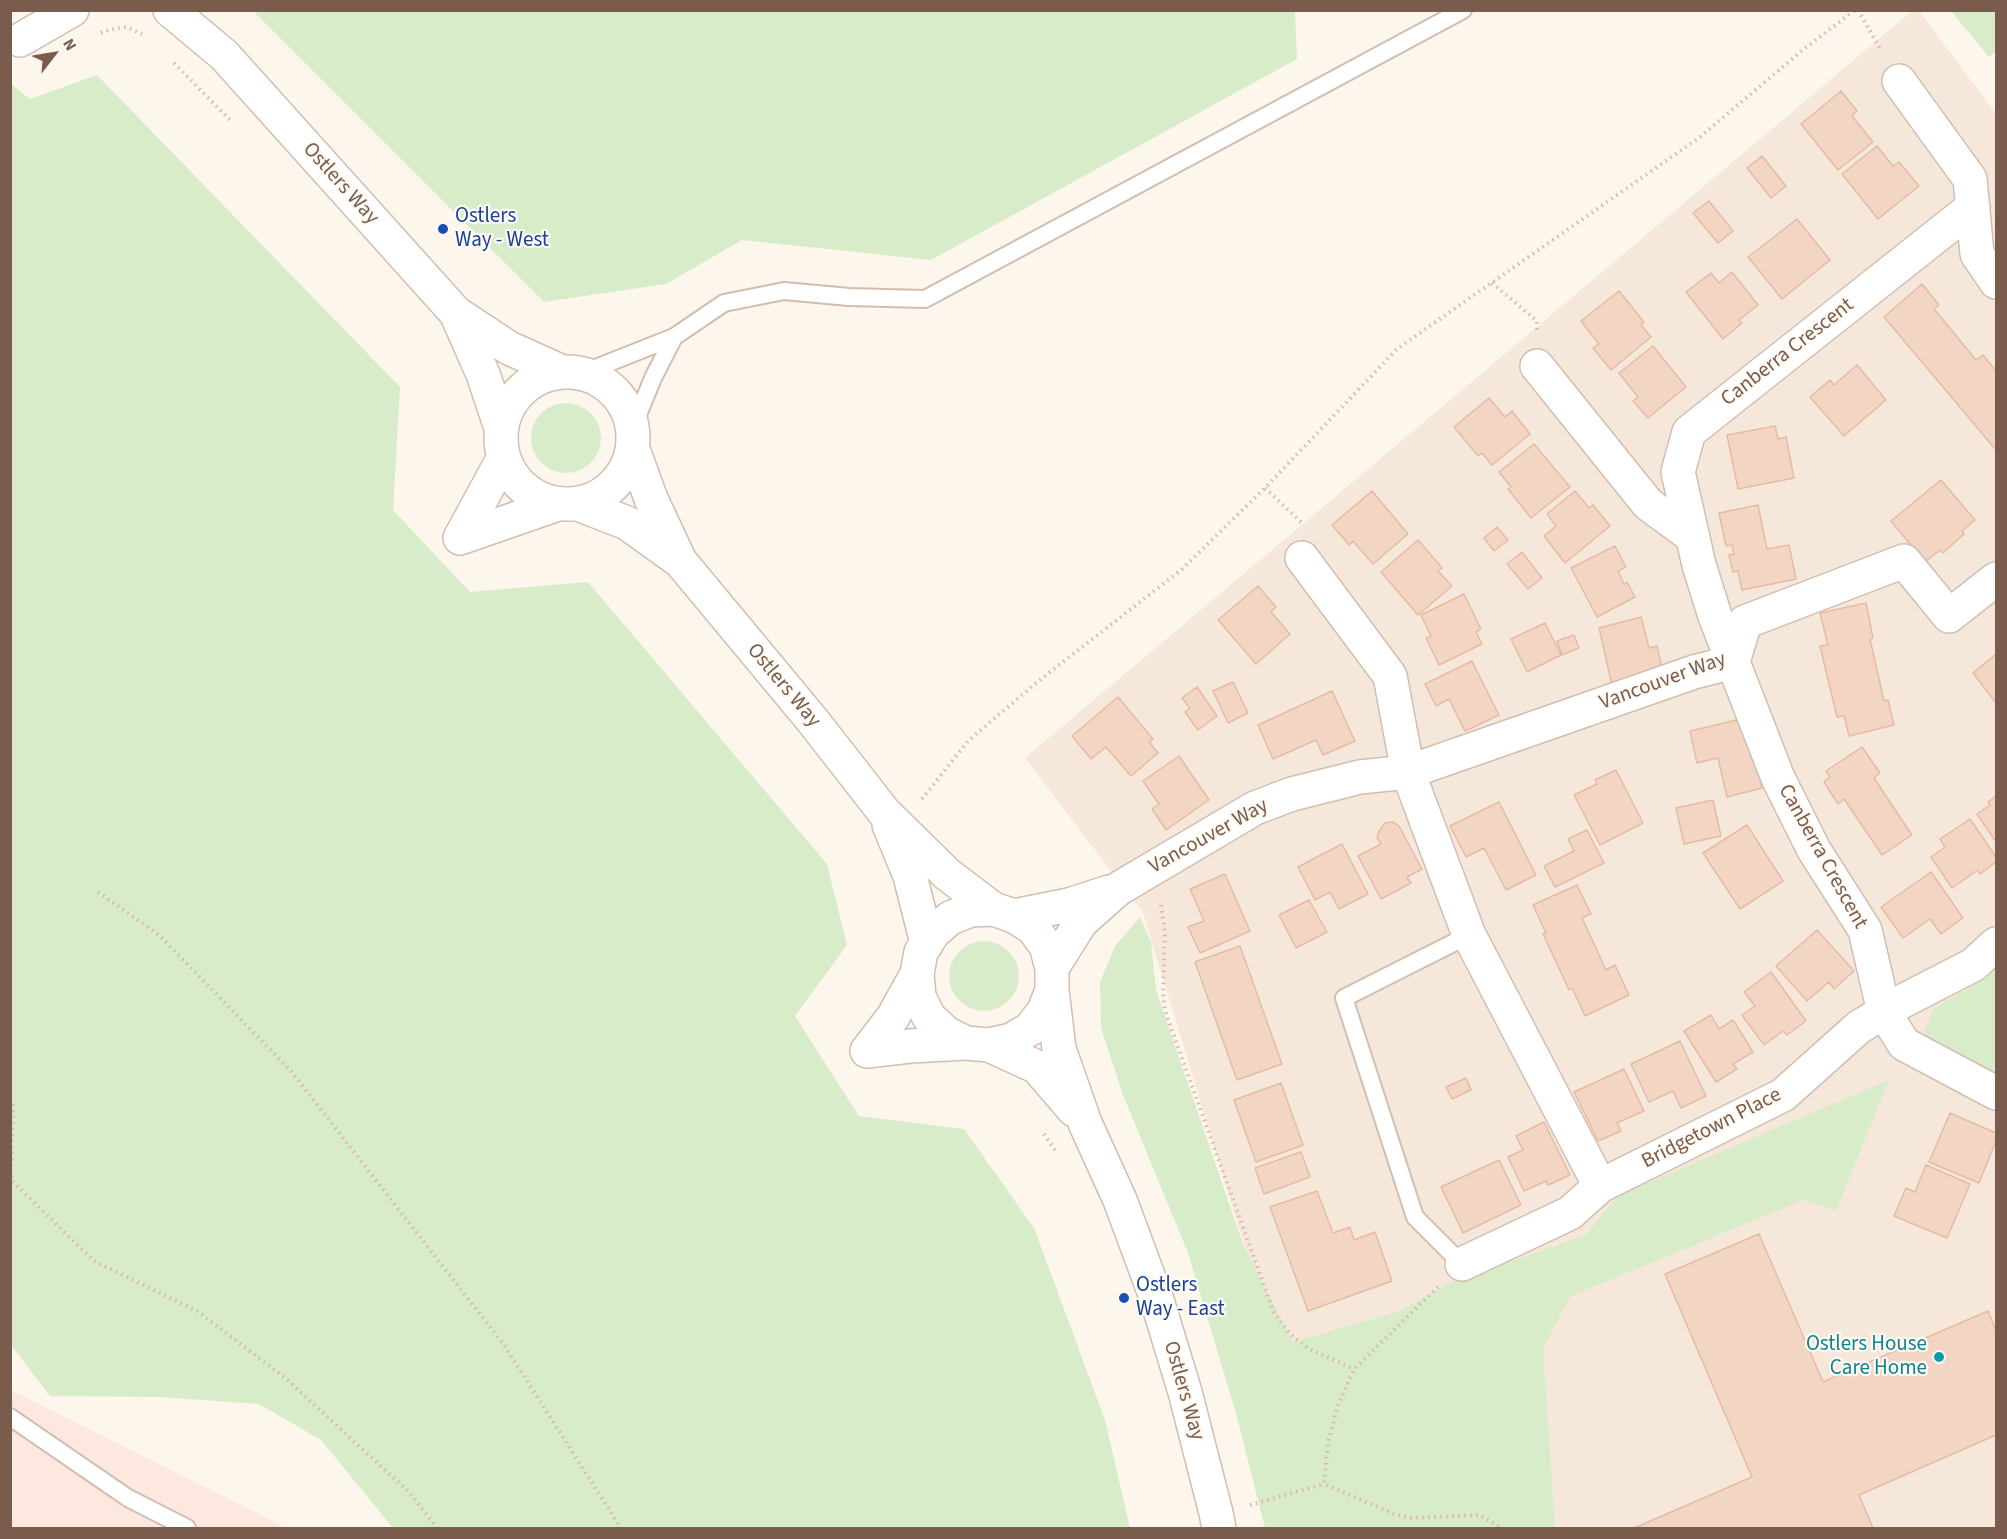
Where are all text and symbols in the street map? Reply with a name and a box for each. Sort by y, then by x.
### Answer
north arrow [24,24,84,84]
text: N [57,34,82,55]
street label: Ostlers Way [297,138,383,230]
place label: Ostlers Way - West [455,204,549,254]
marker: Ostlers Way - West [436,222,450,236]
street label: Canberra Crescent [1717,293,1859,413]
street label: Ostlers Way [741,639,825,733]
street label: Vancouver Way [1596,647,1730,717]
street label: Canberra Crescent [1772,780,1872,934]
street label: Vancouver Way [1145,794,1273,880]
street label: Bridgetown Place [1638,1083,1786,1175]
place label: Ostlers Way - East [1136,1273,1225,1323]
marker: Ostlers Way - East [1117,1291,1131,1305]
place label: Ostlers House Care Home [1806,1332,1927,1382]
street label: Ostlers Way [1157,1339,1209,1443]
marker: Ostlers House Care Home [1932,1350,1946,1364]

